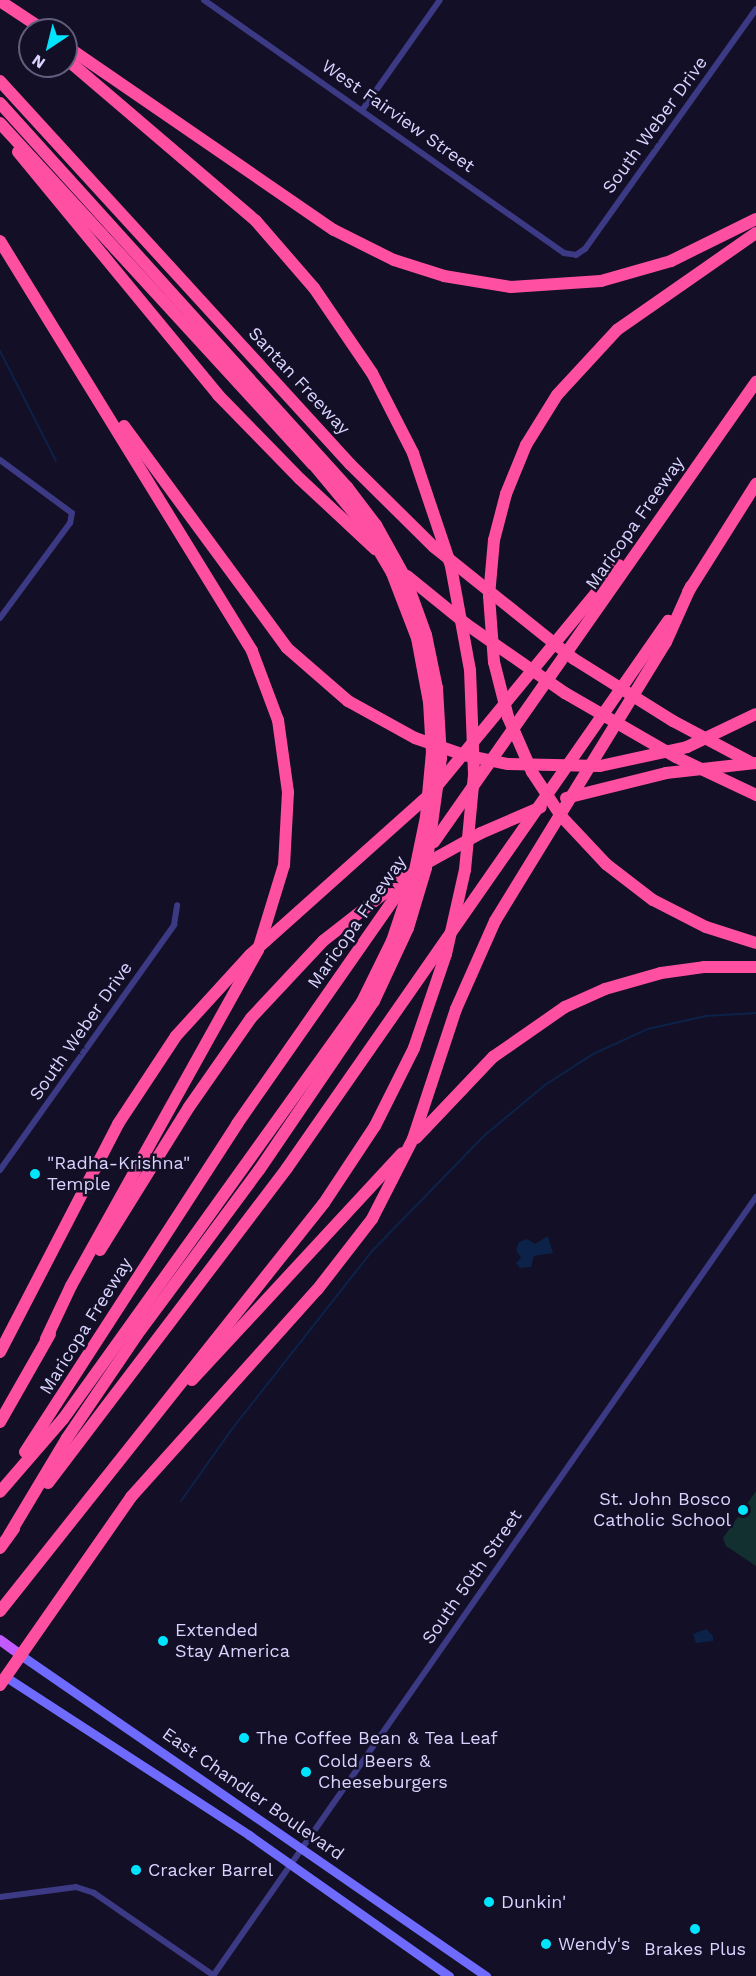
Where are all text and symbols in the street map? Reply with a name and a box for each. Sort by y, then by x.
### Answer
north arrow [18,18,78,78]
text: N [28,50,49,73]
street label: South Weber Drive [598,52,712,198]
street label: West Fairview Street [317,55,479,177]
street label: Santan Freeway [244,323,354,439]
street label: Maricopa Freeway [581,452,689,594]
street label: Maricopa Freeway [303,851,411,993]
street label: South Weber Drive [25,957,137,1105]
place label: "Radha-Krishna" Temple [47,1153,190,1196]
marker: "Radha-Krishna" Temple [28,1167,42,1181]
street label: Maricopa Freeway [35,1253,137,1399]
place label: St. John Bosco Catholic School [593,1489,731,1532]
marker: St. John Bosco Catholic School [736,1503,750,1517]
street label: South 50th Street [418,1506,526,1648]
place label: Extended Stay America [175,1620,291,1662]
marker: Extended Stay America [156,1634,170,1648]
street label: East Chandler Boulevard [158,1723,348,1865]
place label: The Coffee Bean & Tea Leaf [256,1727,499,1749]
marker: The Coffee Bean & Tea Leaf [237,1731,251,1745]
place label: Cold Beers & Cheeseburgers [318,1751,448,1794]
marker: Cold Beers & Cheeseburgers [299,1765,313,1779]
place label: Cracker Barrel [148,1859,274,1881]
marker: Cracker Barrel [129,1863,143,1877]
place label: Dunkin' [501,1891,566,1913]
marker: Dunkin' [482,1895,496,1909]
marker: Brakes Plus [688,1922,702,1936]
place label: Wendy's [558,1933,630,1955]
marker: Wendy's [539,1937,553,1951]
place label: Brakes Plus [644,1938,746,1960]

